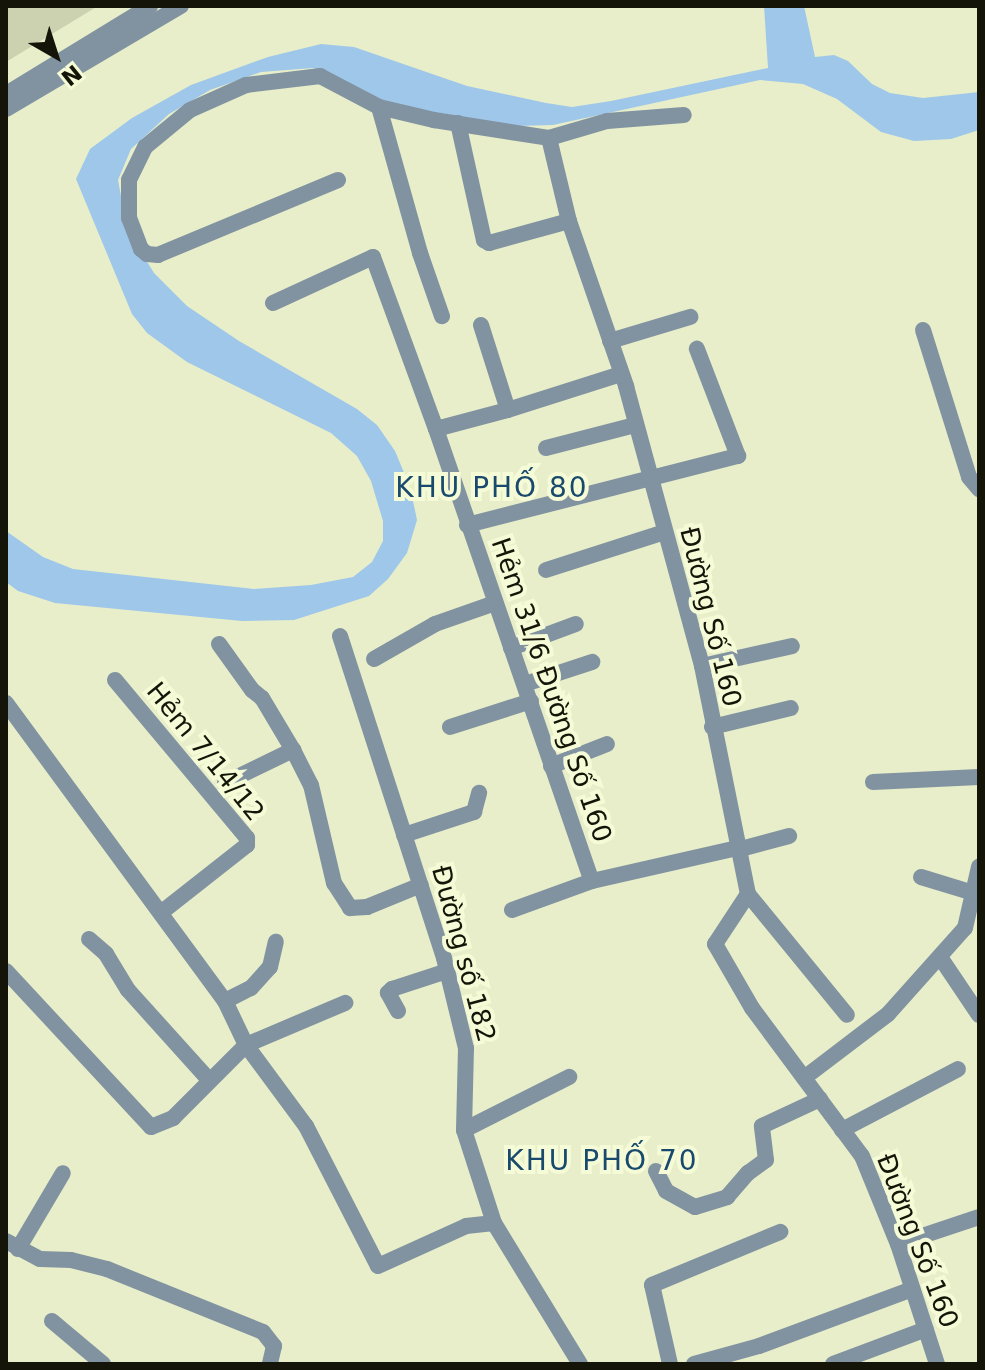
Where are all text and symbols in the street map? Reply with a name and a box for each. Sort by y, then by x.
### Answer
north arrow [16,16,96,96]
text: N [56,60,86,91]
district label: KHU PHỐ 80 [395,471,589,505]
street label: Đường Số 160 [673,524,747,710]
street label: Hẻm 31/6 Đường Số 160 [484,534,618,846]
street label: Hẻm 7/14/12 [140,676,270,828]
street label: Đường số 182 [424,862,502,1046]
district label: KHU PHỐ 70 [505,1144,699,1178]
street label: Đường Số 160 [869,1149,965,1333]

